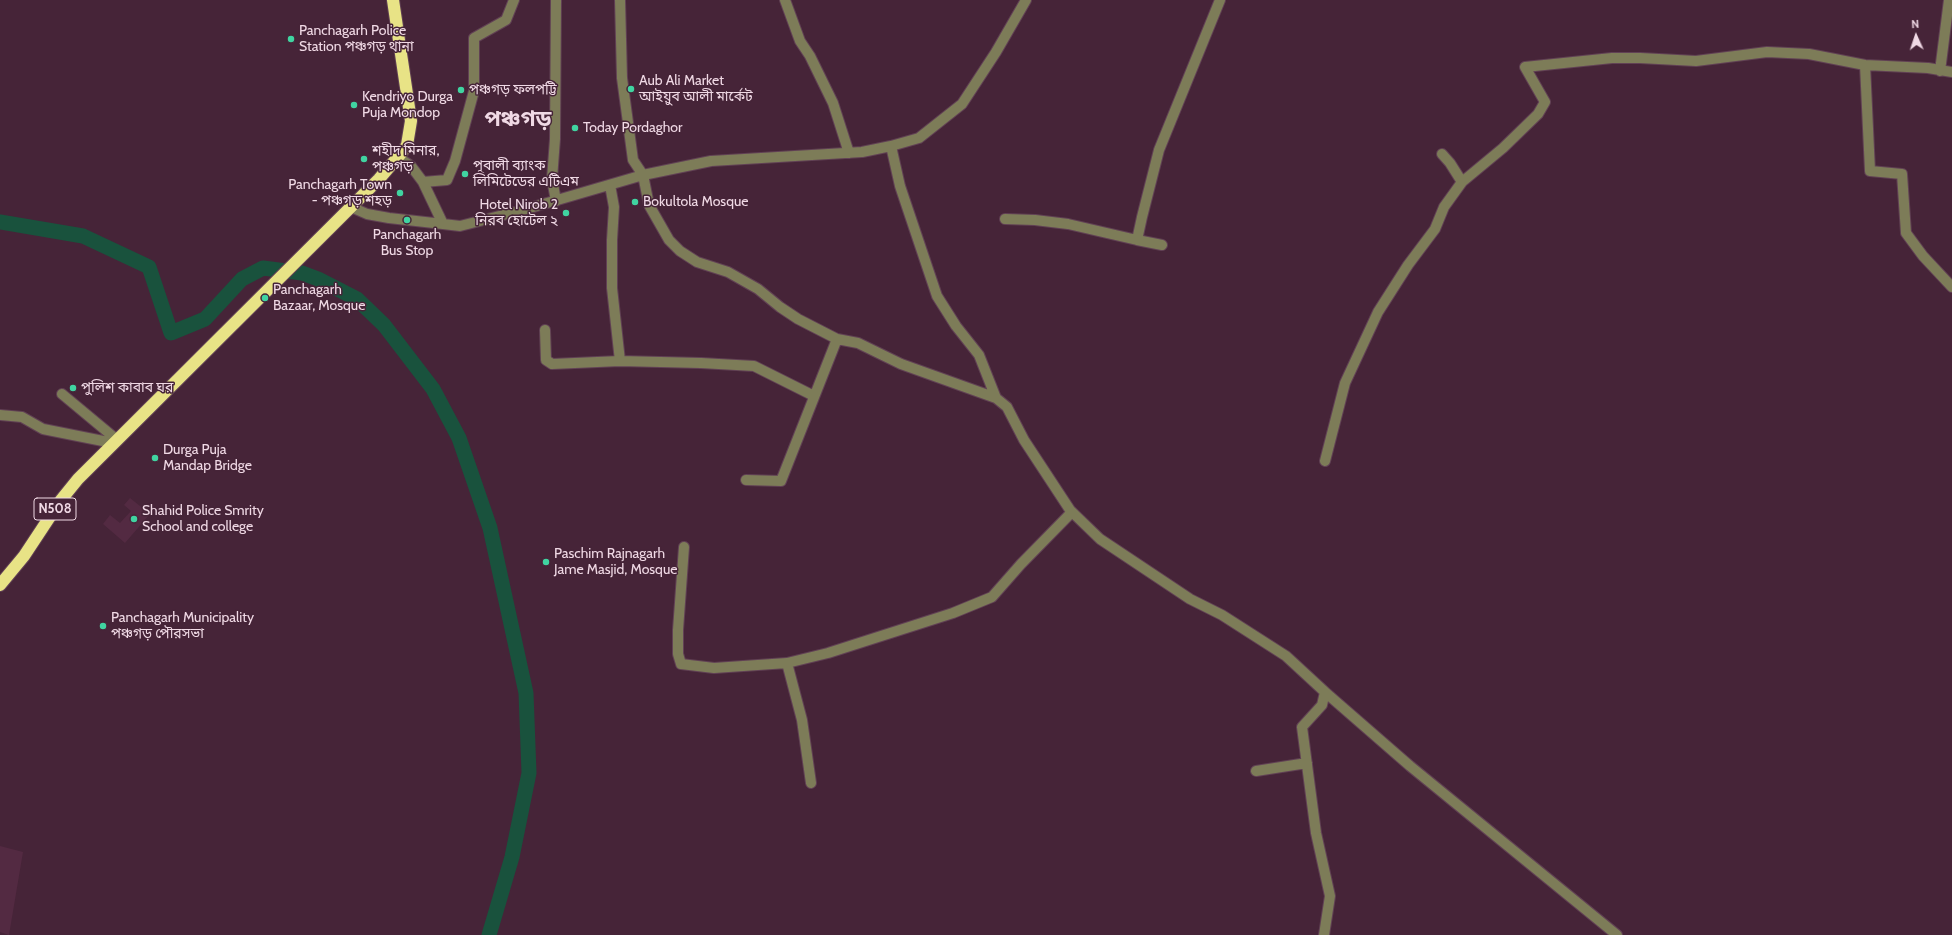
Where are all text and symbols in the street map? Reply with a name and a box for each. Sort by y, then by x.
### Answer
north arrow [1896,16,1936,56]
text: N [1911,17,1920,31]
place label: Panchagarh Police Station পঞ্চগড় থানা [299,23,414,56]
marker: Panchagarh Police Station পঞ্চগড় থানা [286,34,296,44]
place label: Aub Ali Market আইয়ুব আলী মার্কেট [639,73,753,106]
place label: পঞ্চগড় ফলপট্টি [469,82,557,98]
marker: Aub Ali Market আইয়ুব আলী মার্কেট [626,84,636,94]
marker: পঞ্চগড় ফলপট্টি [456,85,466,95]
place label: Kendriyo Durga Puja Mondop [362,89,453,122]
marker: Kendriyo Durga Puja Mondop [349,100,359,110]
district label: পঞ্চগড় [485,107,551,133]
place label: Today Pordaghor [583,120,682,136]
marker: Today Pordaghor [570,123,580,133]
place label: শহীদ মিনার, পঞ্চগড় [372,143,439,176]
marker: শহীদ মিনার, পঞ্চগড় [359,154,369,164]
place label: পূবালী ব্যাংক লিমিটেডের এটিএম [473,158,579,190]
marker: পূবালী ব্যাংক লিমিটেডের এটিএম [460,169,470,179]
place label: Panchagarh Town - পঞ্চগড় শহড় [288,177,392,210]
marker: Panchagarh Town - পঞ্চগড় শহড় [395,188,405,198]
place label: Bokultola Mosque [643,194,748,210]
place label: Hotel Nirob 2 নিরব হোটেল ২ [475,197,558,230]
marker: Bokultola Mosque [630,197,640,207]
marker: Hotel Nirob 2 নিরব হোটেল ২ [561,208,571,218]
marker: Panchagarh Bus Stop [402,215,412,225]
place label: Panchagarh Bus Stop [373,227,441,260]
place label: Panchagarh Bazaar, Mosque [273,282,365,314]
marker: Panchagarh Bazaar, Mosque [260,293,270,303]
place label: পুলিশ কাবাব ঘর [81,380,173,396]
marker: পুলিশ কাবাব ঘর [68,383,78,393]
place label: Durga Puja Mandap Bridge [163,442,252,474]
marker: Durga Puja Mandap Bridge [150,453,160,463]
road number: N508 [34,498,76,520]
place label: Shahid Police Smrity School and college [142,503,264,536]
marker: Shahid Police Smrity School and college [129,514,139,524]
place label: Paschim Rajnagarh Jame Masjid, Mosque [554,546,677,578]
marker: Paschim Rajnagarh Jame Masjid, Mosque [541,557,551,567]
place label: Panchagarh Municipality পঞ্চগড় পৌরসভা [111,610,254,642]
marker: Panchagarh Municipality পঞ্চগড় পৌরসভা [98,621,108,631]

